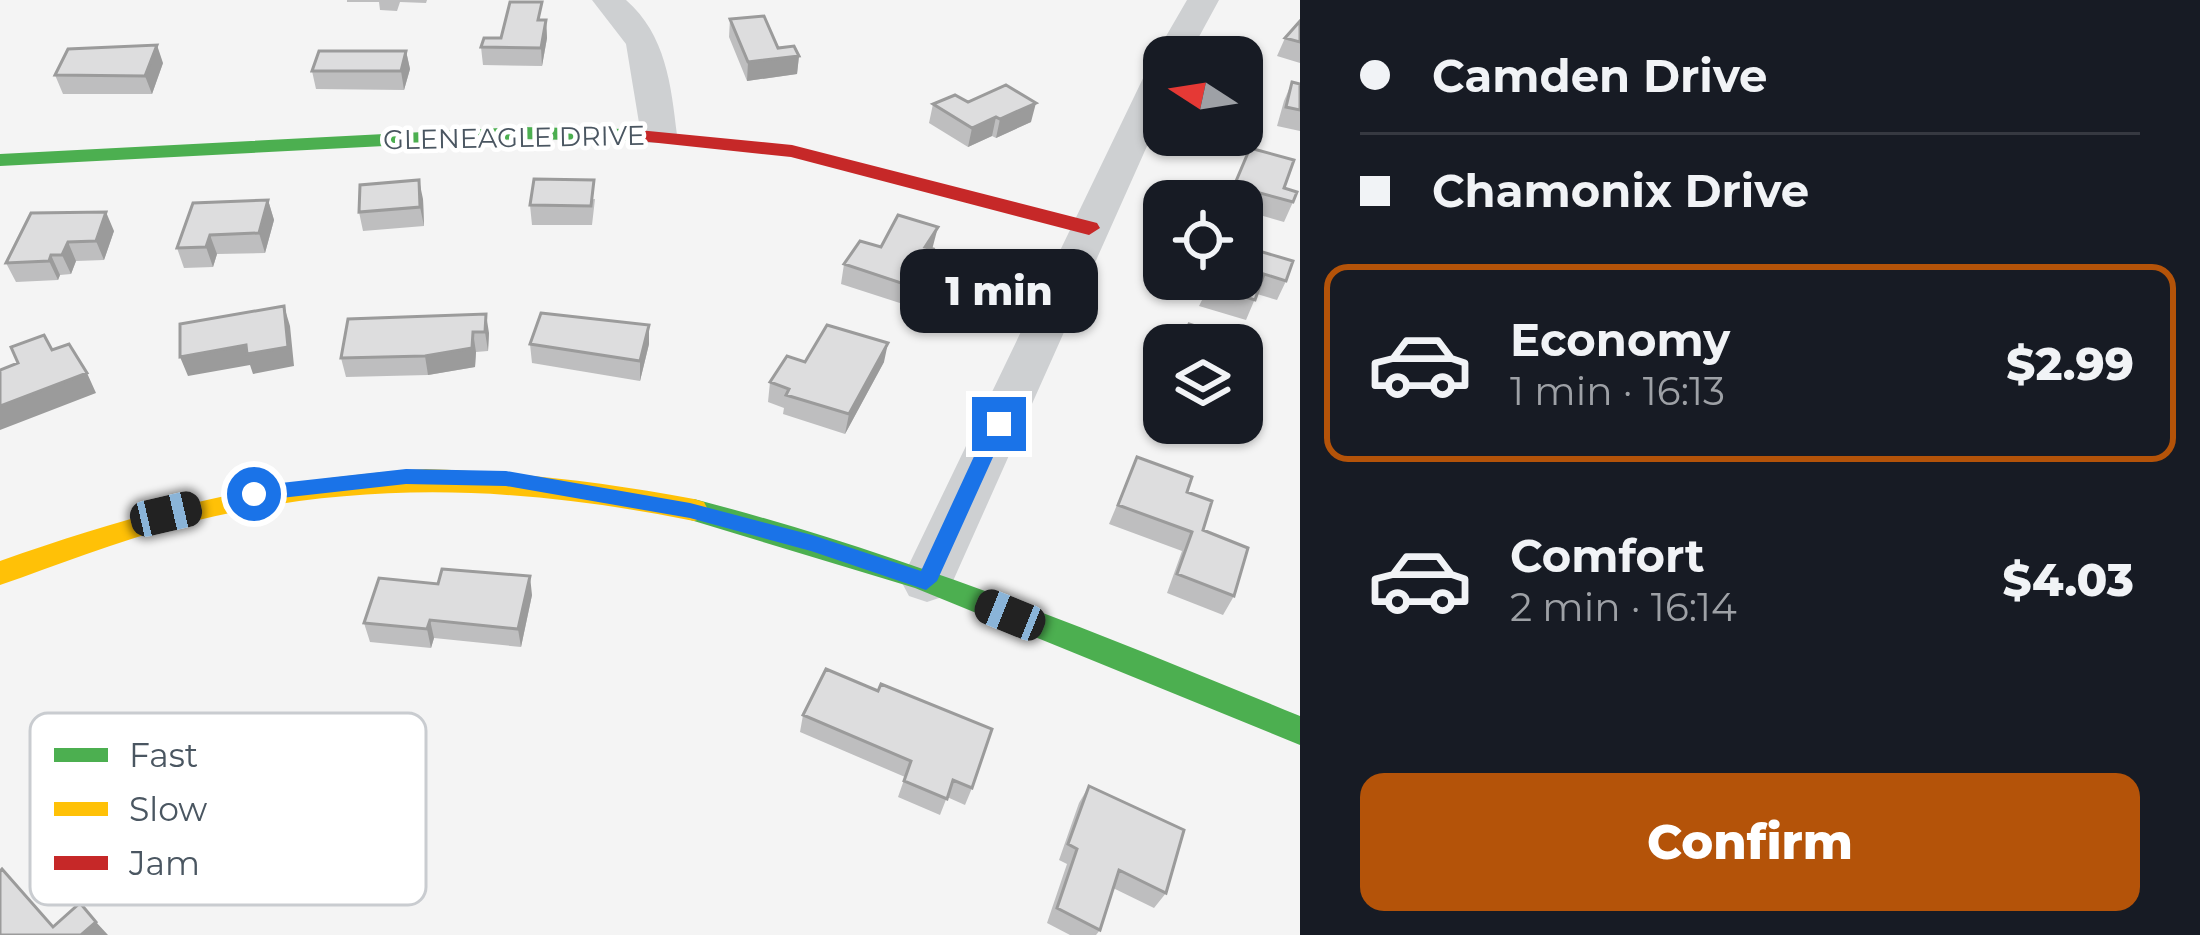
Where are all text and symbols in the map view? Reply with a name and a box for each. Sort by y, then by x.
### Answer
north arrow [1143,36,1263,156]
map controls [1143,36,1263,444]
text: Camden Drive [1432,48,1768,103]
street label: GLENEAGLE DRIVE [383,119,645,156]
text: Chamonix Drive [1432,163,1809,218]
button: locate [1143,180,1263,300]
callout: 1 min [900,250,1098,334]
text: 1 min [945,267,1053,315]
icon: car [1366,309,1474,417]
text: Economy [1510,312,1730,367]
button: layers [1143,324,1263,444]
text: $2.99 [2006,336,2134,391]
text: 1 min · 16:13 [1510,367,1725,415]
route end [972,397,1026,451]
route start [227,467,281,521]
car [127,488,205,540]
icon: car [1366,525,1474,633]
text: Comfort [1510,528,1705,583]
text: $4.03 [2002,552,2134,607]
text: 2 min · 16:14 [1510,583,1737,631]
car [970,585,1050,645]
legend [30,713,426,905]
text: Fast [129,735,198,775]
button: Confirm [1360,773,2140,911]
text: Slow [129,789,207,829]
text: Jam [128,843,200,883]

